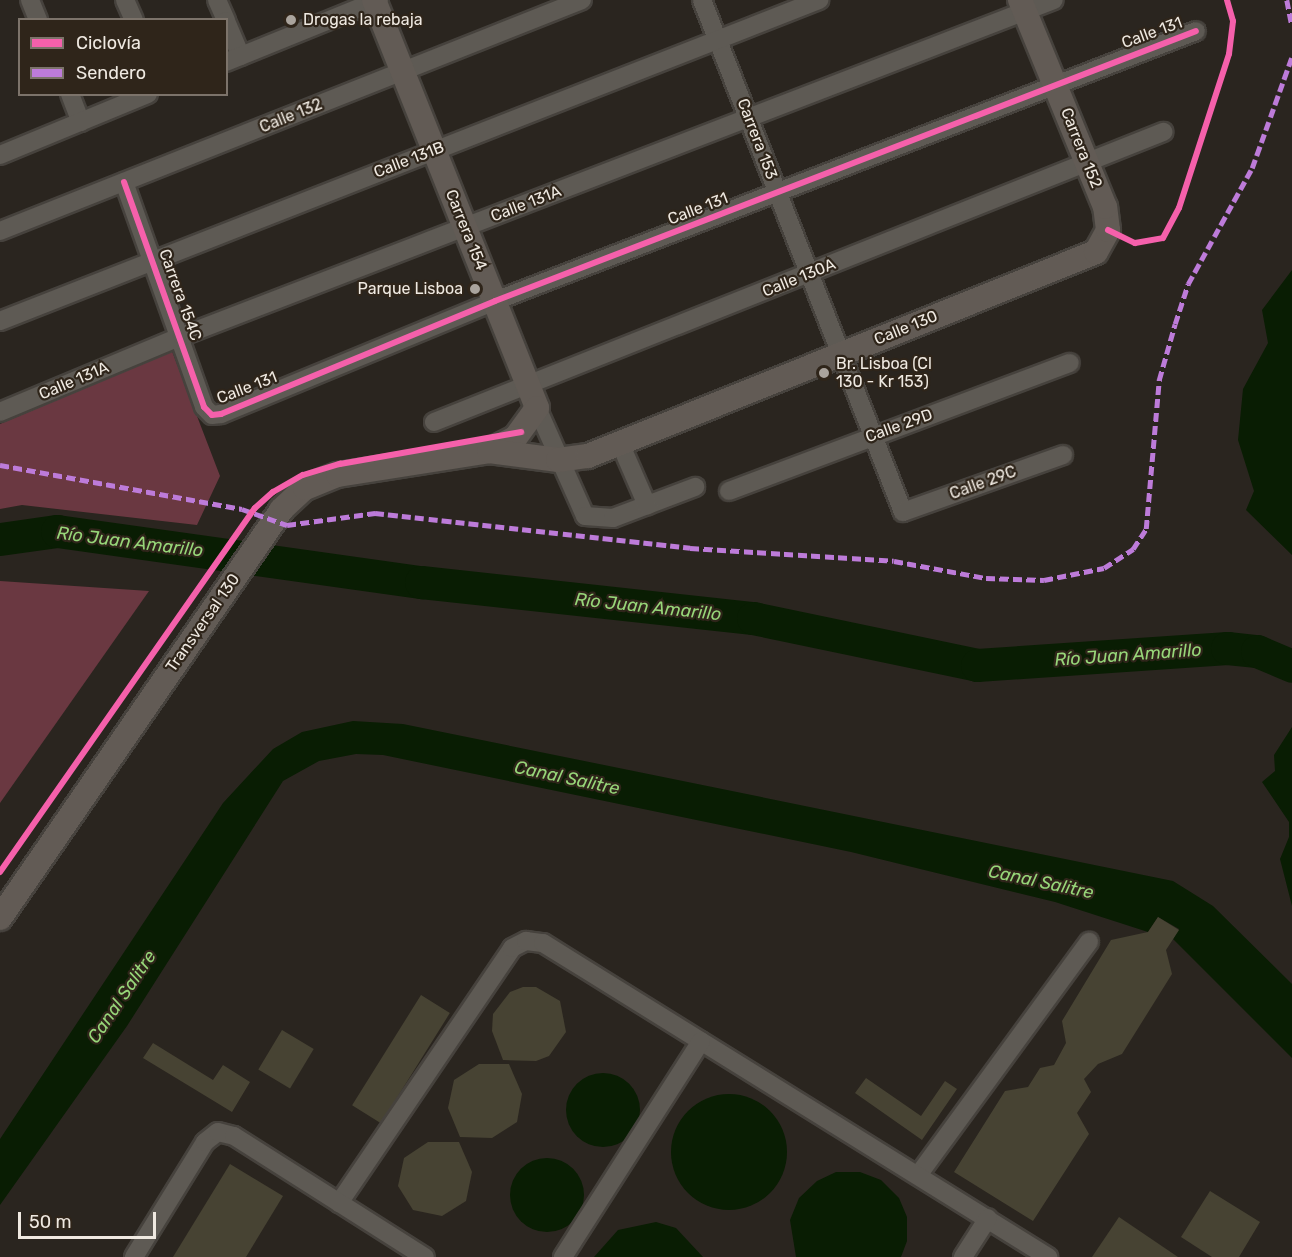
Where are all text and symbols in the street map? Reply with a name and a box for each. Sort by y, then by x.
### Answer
place label: Drogas la rebaja [303,10,423,30]
marker: Drogas la rebaja [284,13,298,27]
street label: Calle 131 [1119,13,1185,53]
legend [18,18,228,96]
text: Ciclovía [76,32,141,54]
text: Sendero [76,62,146,84]
street label: Calle 132 [257,95,325,137]
street label: Carrera 153 [733,96,781,182]
street label: Carrera 152 [1056,105,1106,191]
street label: Calle 131B [371,138,447,182]
street label: Calle 131A [488,182,564,226]
street label: Carrera 154 [441,187,491,273]
street label: Calle 131 [665,189,731,229]
street label: Carrera 154C [155,247,205,343]
street label: Calle 130A [759,255,839,301]
place label: Parque Lisboa [358,279,463,299]
marker: Parque Lisboa [468,282,482,296]
street label: Calle 130 [871,307,941,349]
place label: Br. Lisboa (Cl 130 - Kr 153) [836,354,932,392]
street label: Calle 131A [36,358,112,404]
marker: Br. Lisboa (Cl 130 - Kr 153) [817,366,831,380]
street label: Calle 131 [214,368,280,408]
street label: Calle 29D [863,405,935,447]
street label: Calle 29C [947,462,1019,504]
water label: Río Juan Amarillo [55,522,205,562]
street label: Transversal 130 [162,570,244,676]
water label: Río Juan Amarillo [573,589,723,625]
water label: Río Juan Amarillo [1053,639,1203,671]
water label: Canal Salitre [512,756,622,800]
water label: Canal Salitre [986,860,1096,904]
water label: Canal Salitre [83,947,161,1047]
scale bar [21,1200,159,1238]
text: 50 m [29,1211,72,1233]

